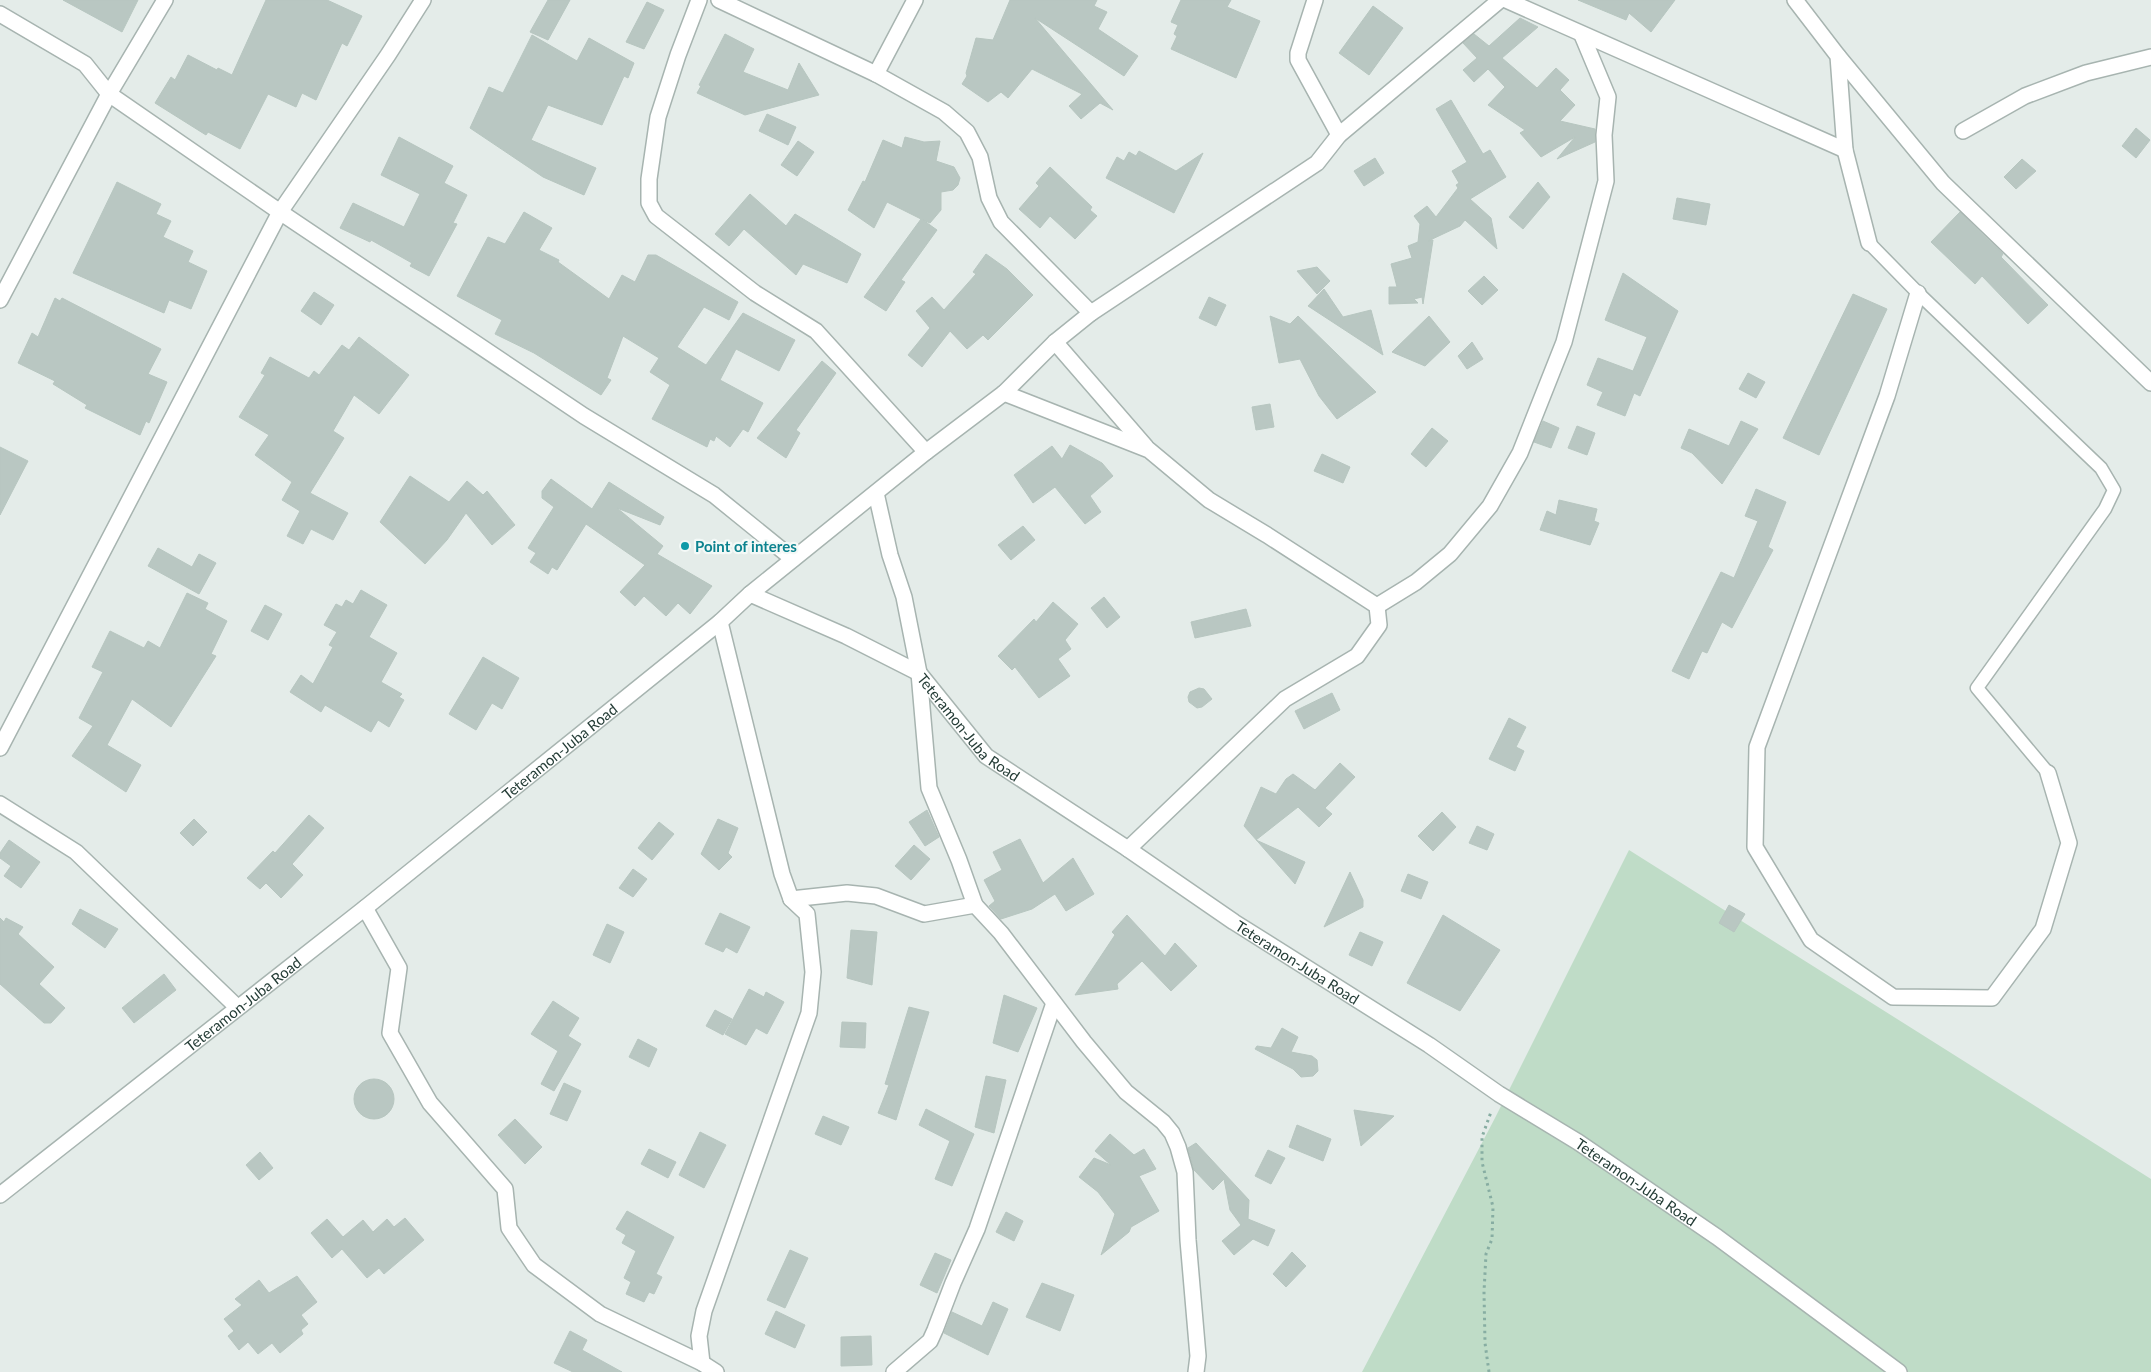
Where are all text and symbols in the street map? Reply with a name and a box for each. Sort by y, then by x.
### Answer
place label: Point of interes [695,537,797,555]
marker: Point of interes [679,540,691,552]
street label: Teteramon-Juba Road [914,670,1023,785]
street label: Teteramon-Juba Road [498,700,621,803]
street label: Teteramon-Juba Road [1232,916,1363,1008]
street label: Teteramon-Juba Road [181,953,304,1055]
street label: Teteramon-Juba Road [1572,1134,1700,1229]

